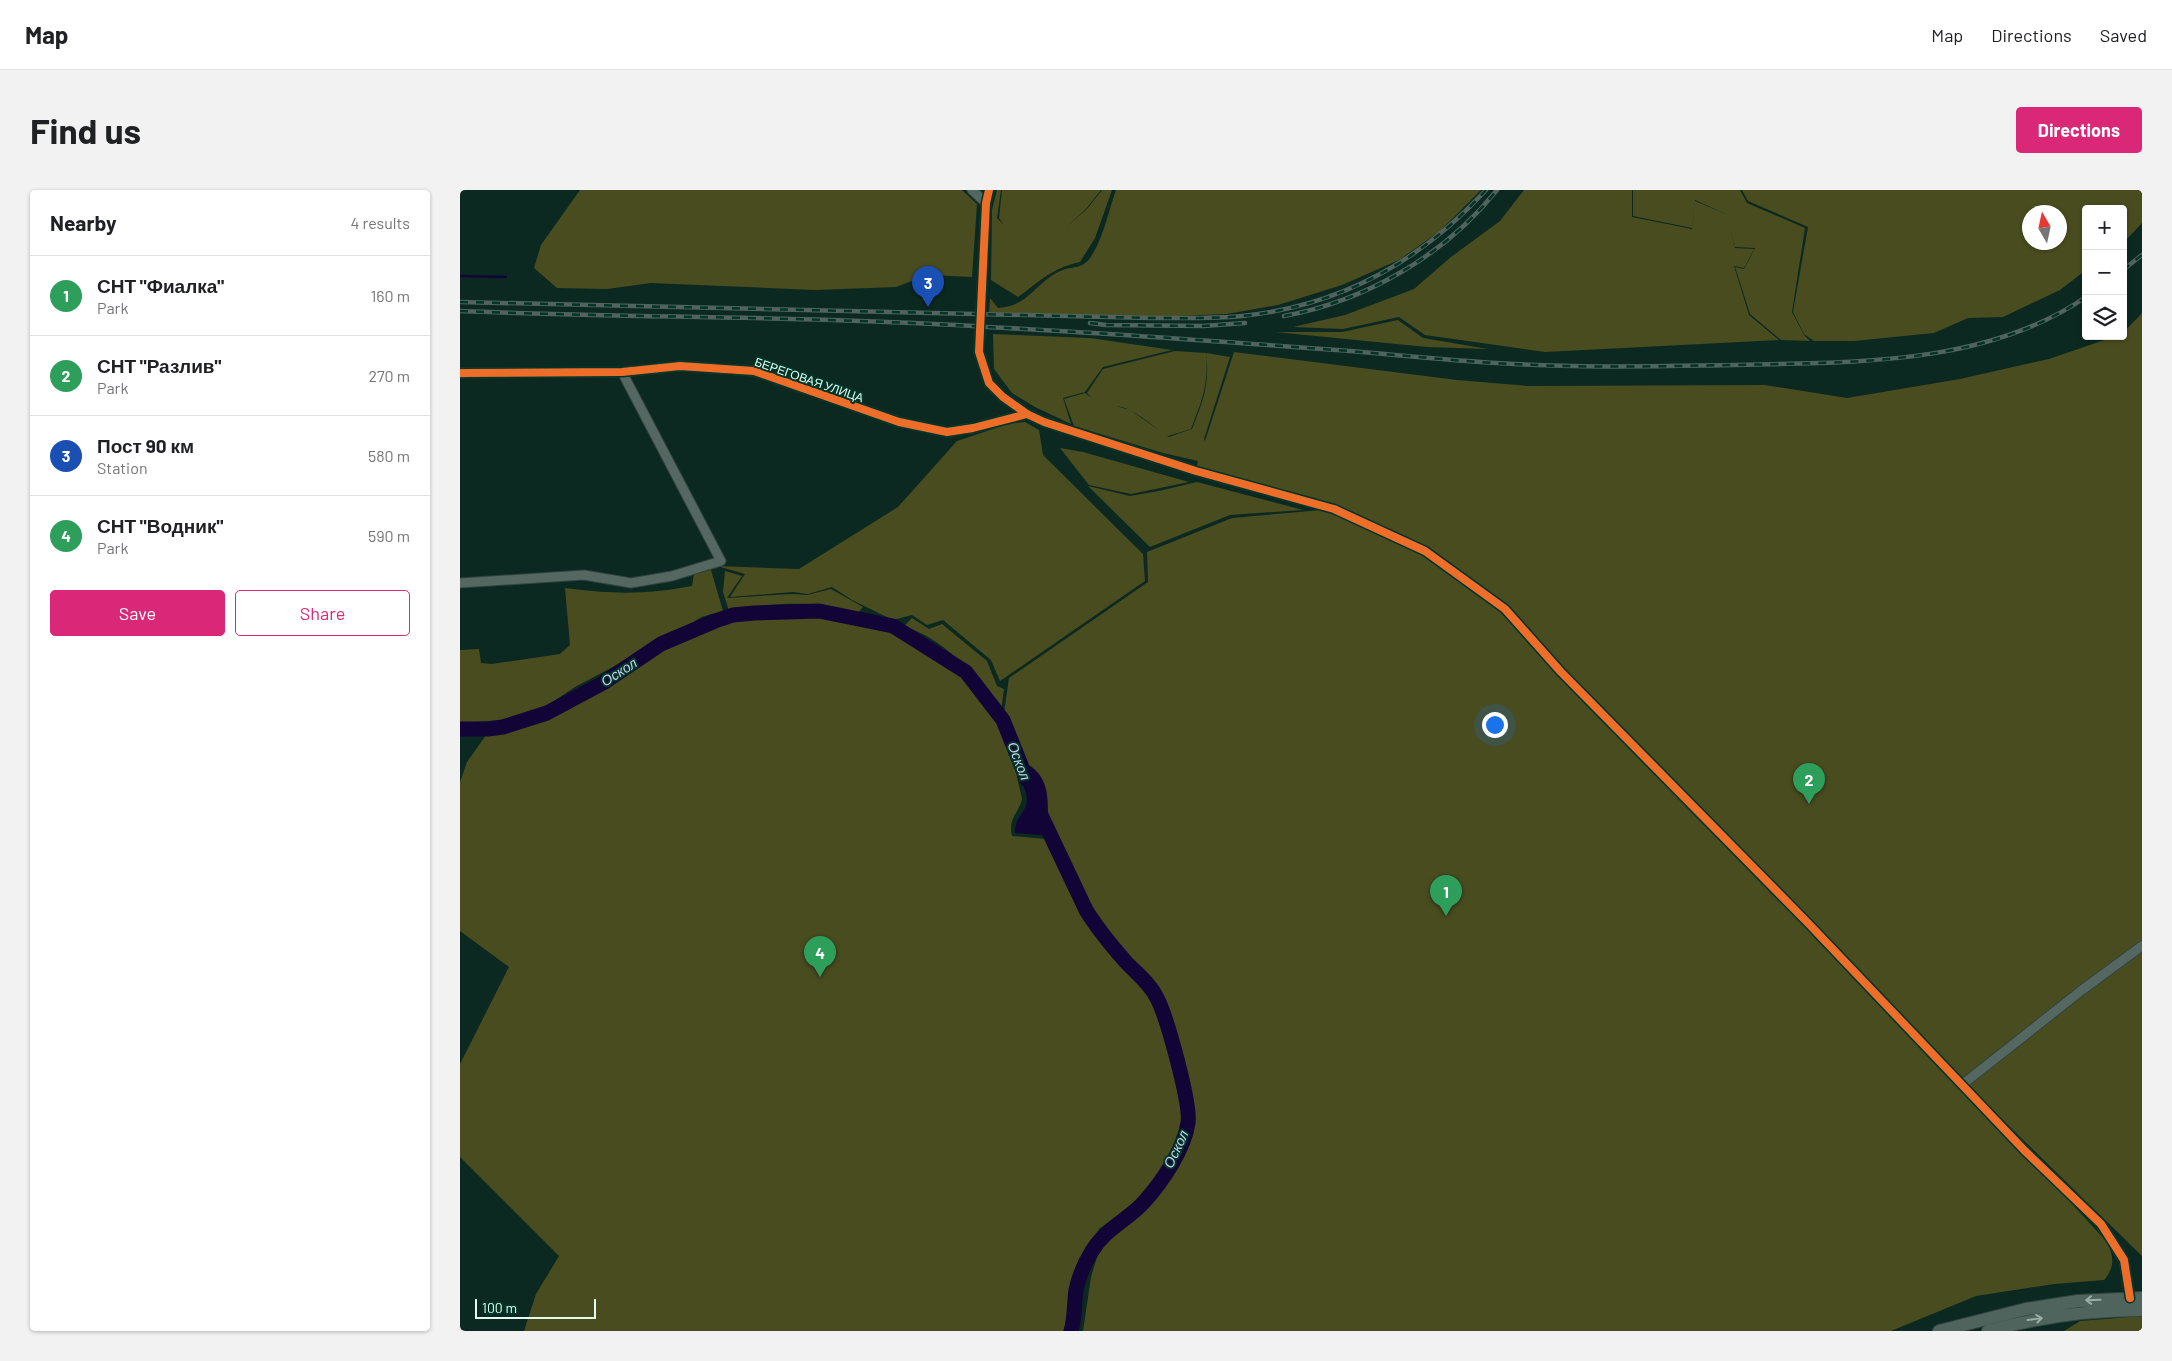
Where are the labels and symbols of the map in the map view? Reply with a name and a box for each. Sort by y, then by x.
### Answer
north arrow [2022,205,2067,250]
pin: 3 [912,266,944,307]
street label: БЕРЕГОВАЯ УЛИЦА [753,354,866,405]
water label: Оскол [597,654,640,690]
your location [1482,712,1508,738]
water label: Оскол [1004,739,1035,783]
pin: 2 [1793,763,1825,804]
pin: 1 [1430,875,1462,916]
pin: 4 [804,936,836,977]
water label: Оскол [1159,1127,1192,1170]
one-way arrow [2086,1295,2102,1305]
scale bar [475,1296,596,1319]
one-way arrow [2027,1314,2043,1324]

